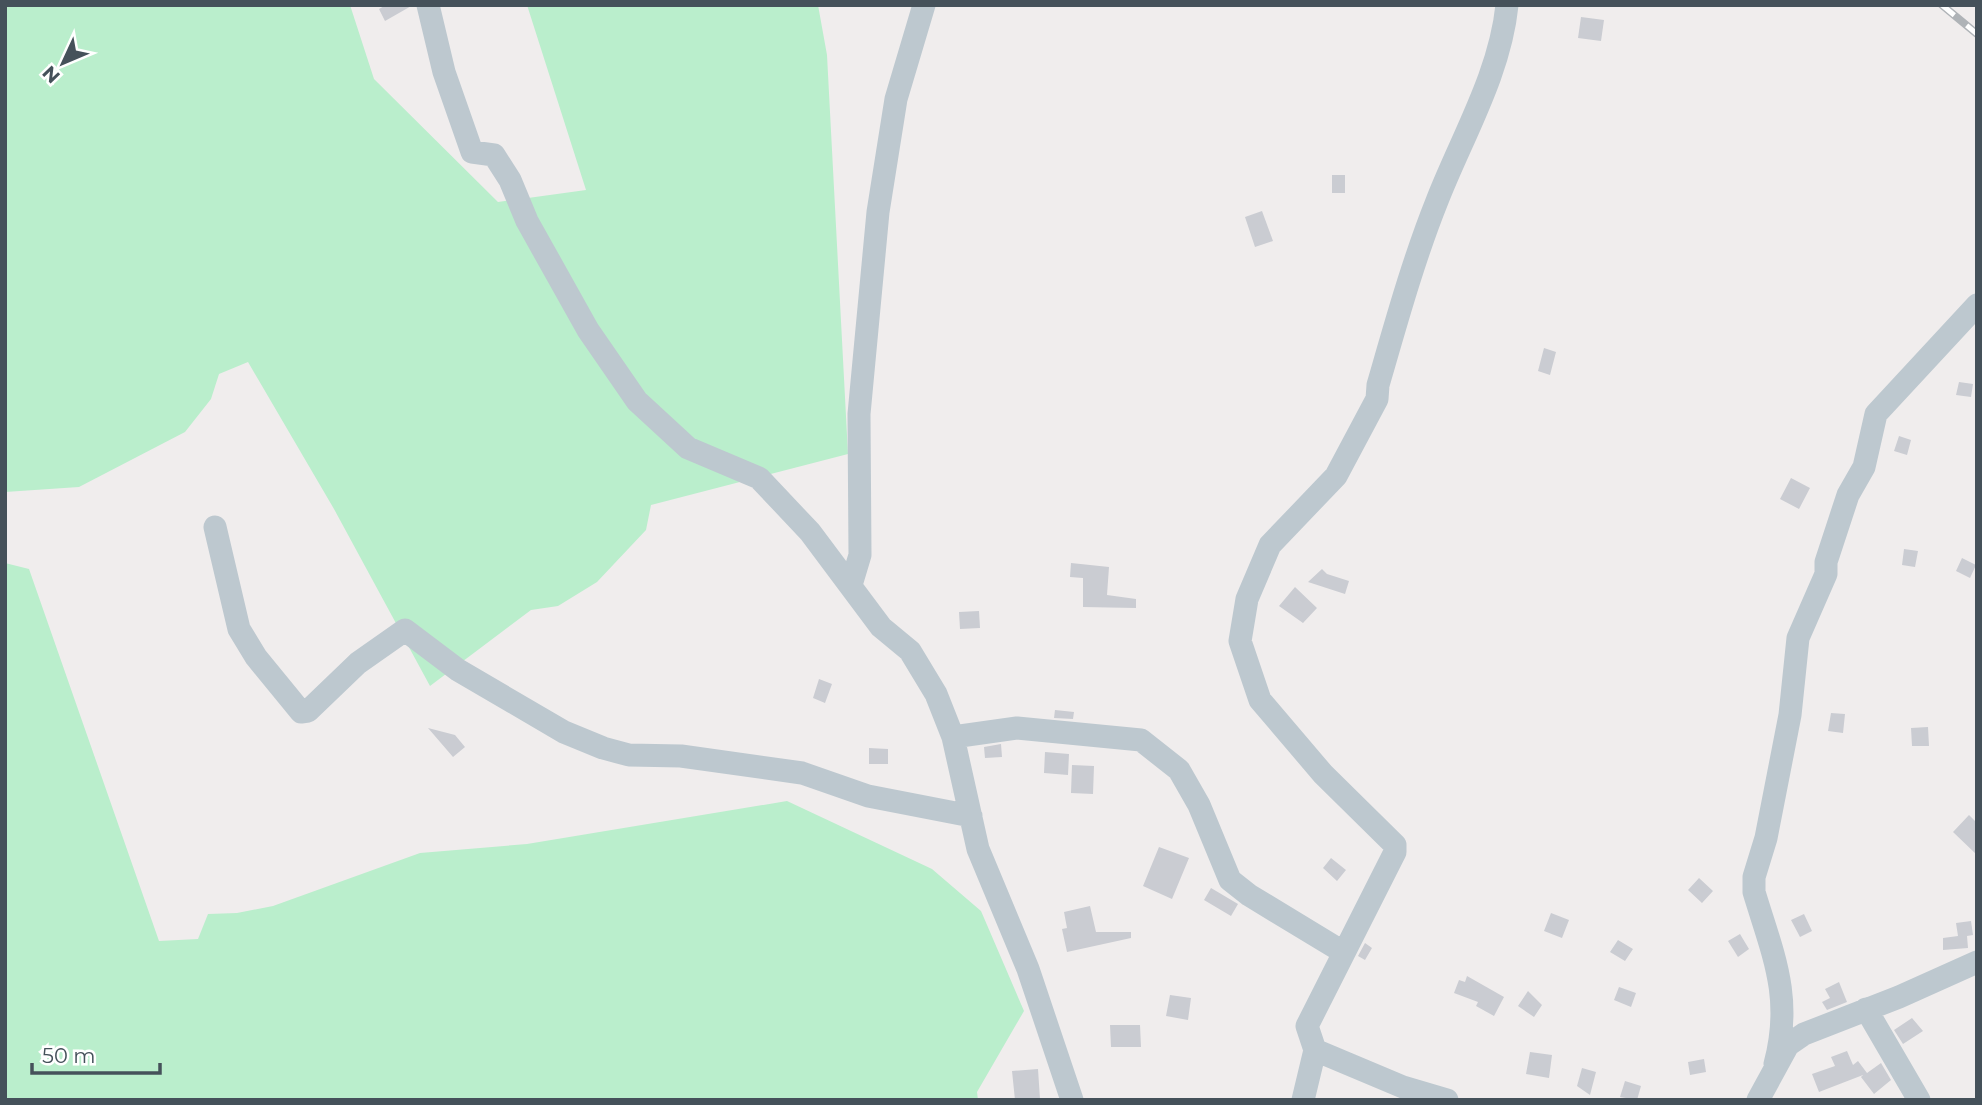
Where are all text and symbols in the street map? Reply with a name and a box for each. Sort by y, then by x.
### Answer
north arrow [28,28,98,98]
text: N [38,61,65,88]
scale bar [32,1032,159,1076]
text: 50 m [42,1043,96,1068]

